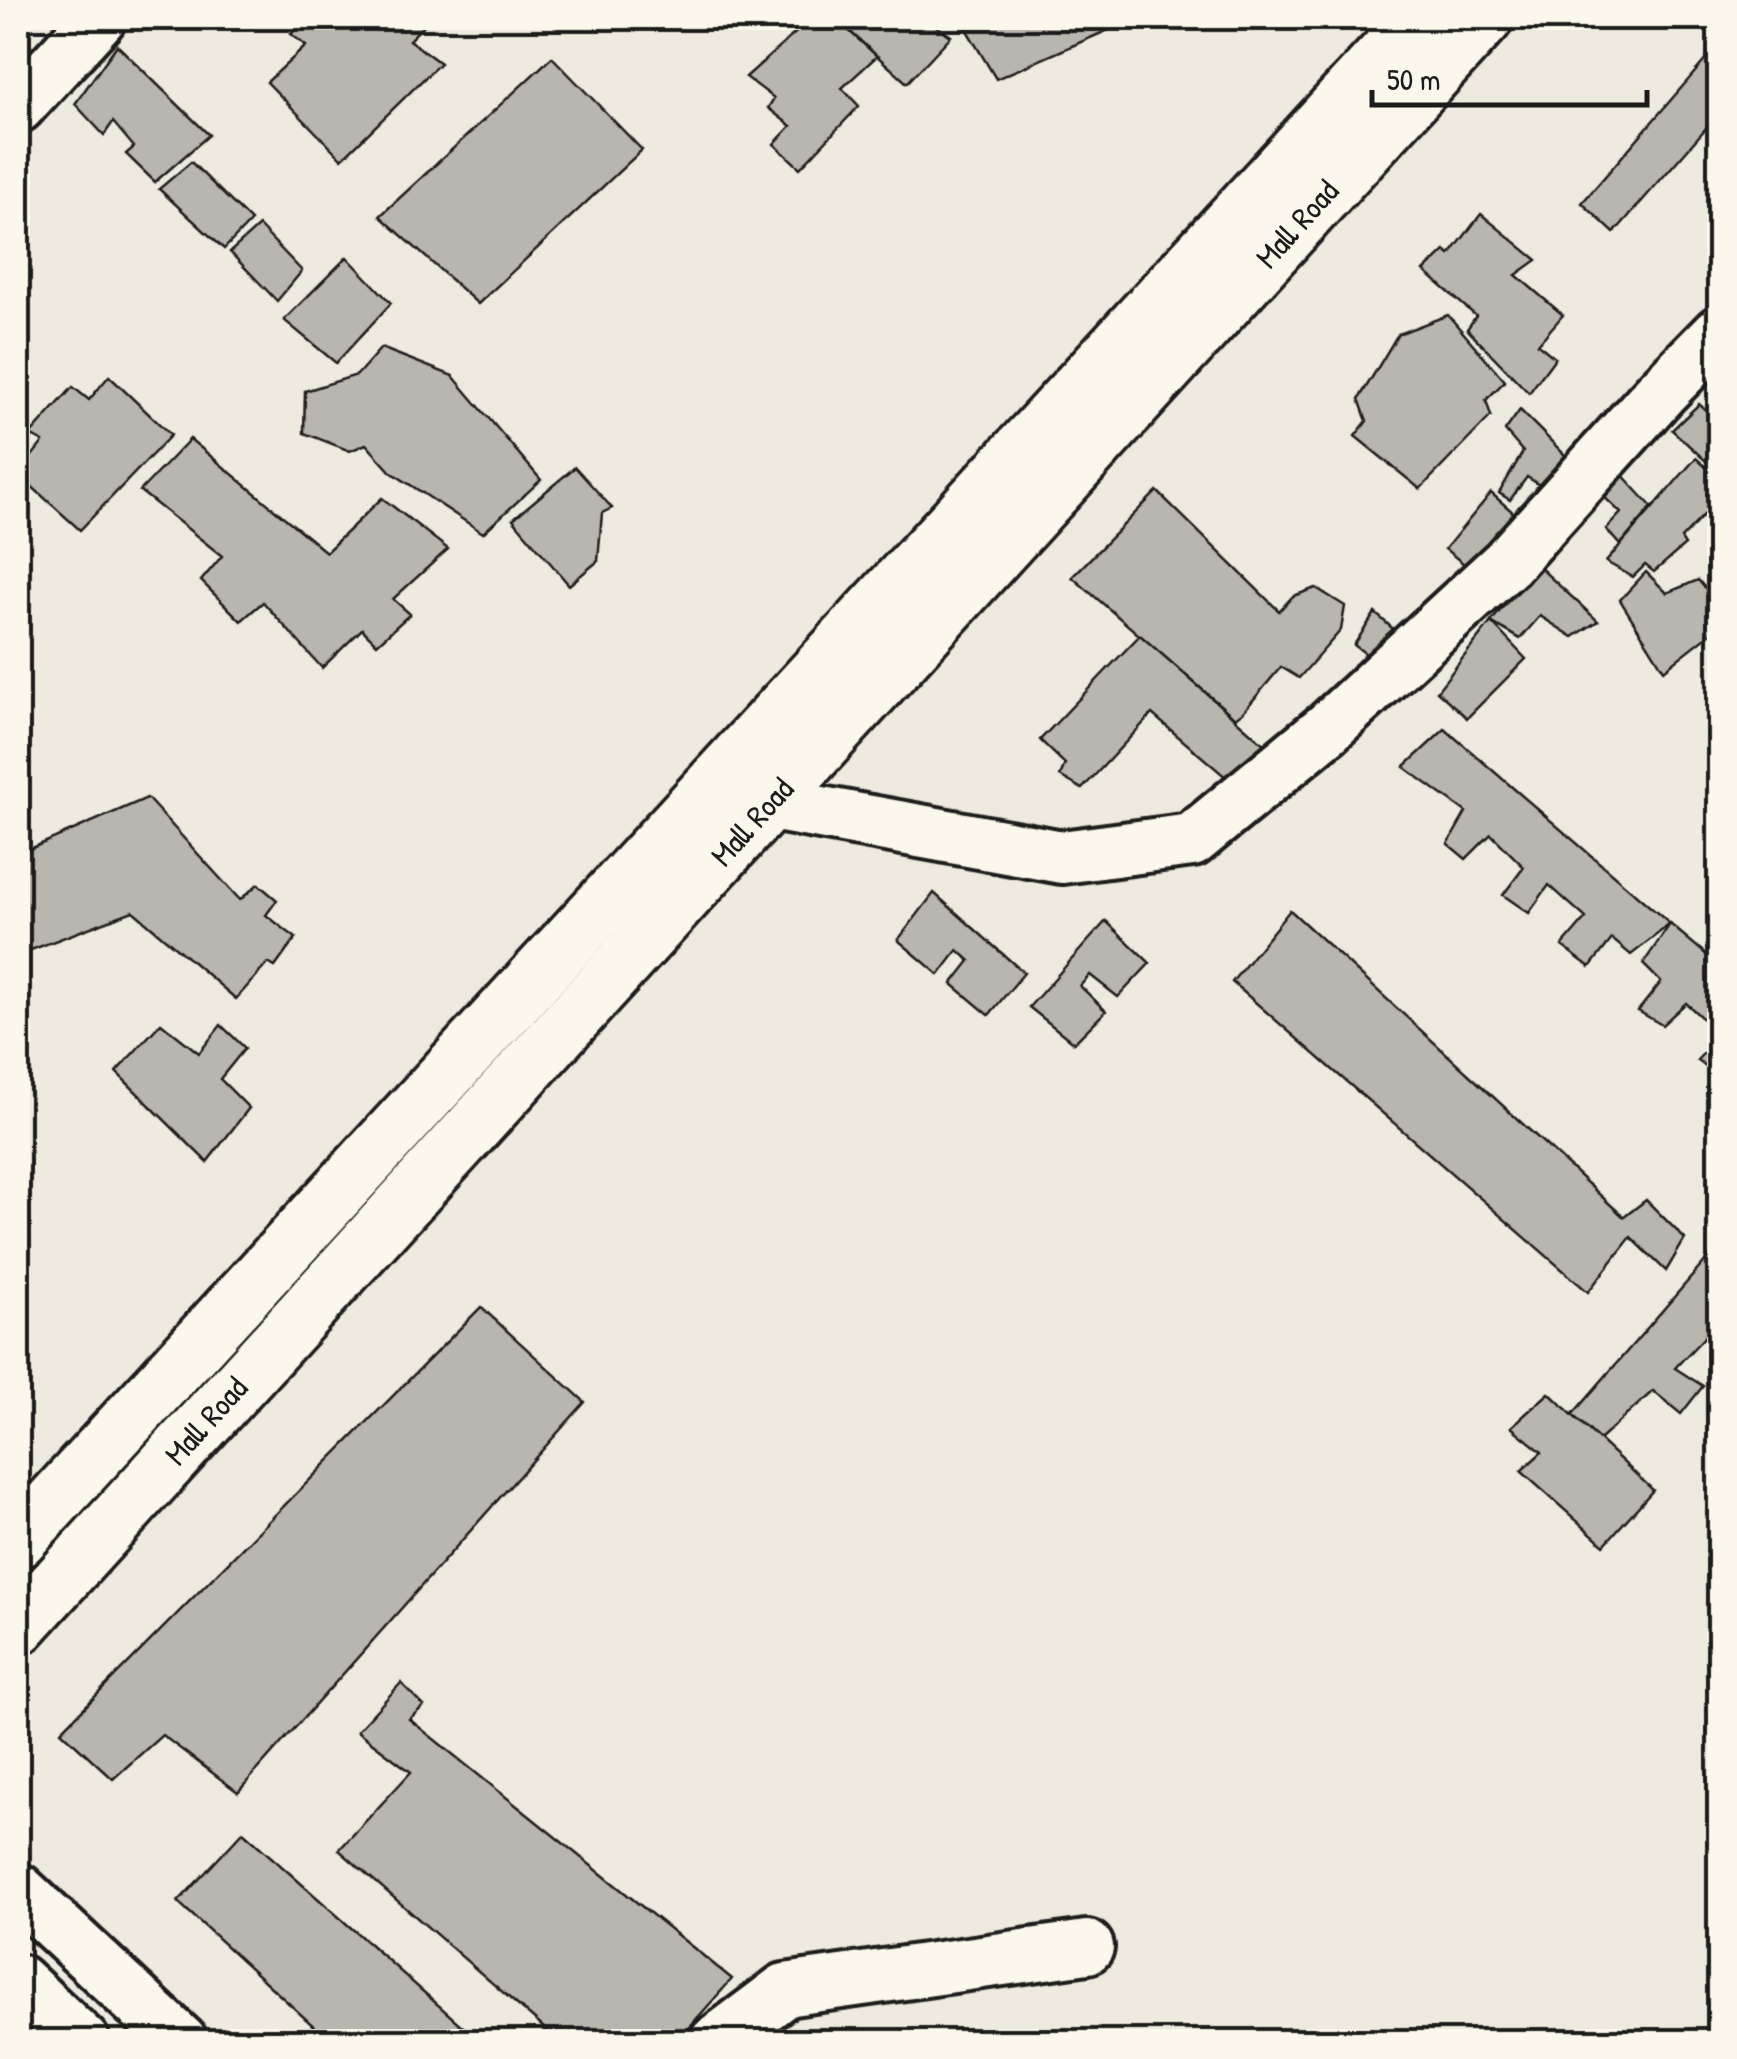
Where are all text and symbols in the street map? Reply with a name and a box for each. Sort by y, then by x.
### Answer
scale bar [1372,45,1647,107]
text: 50 m [1387,59,1440,99]
street label: Mall Road [1245,170,1348,277]
street label: Mall Road [700,768,803,875]
street label: Mall Road [154,1367,257,1474]

